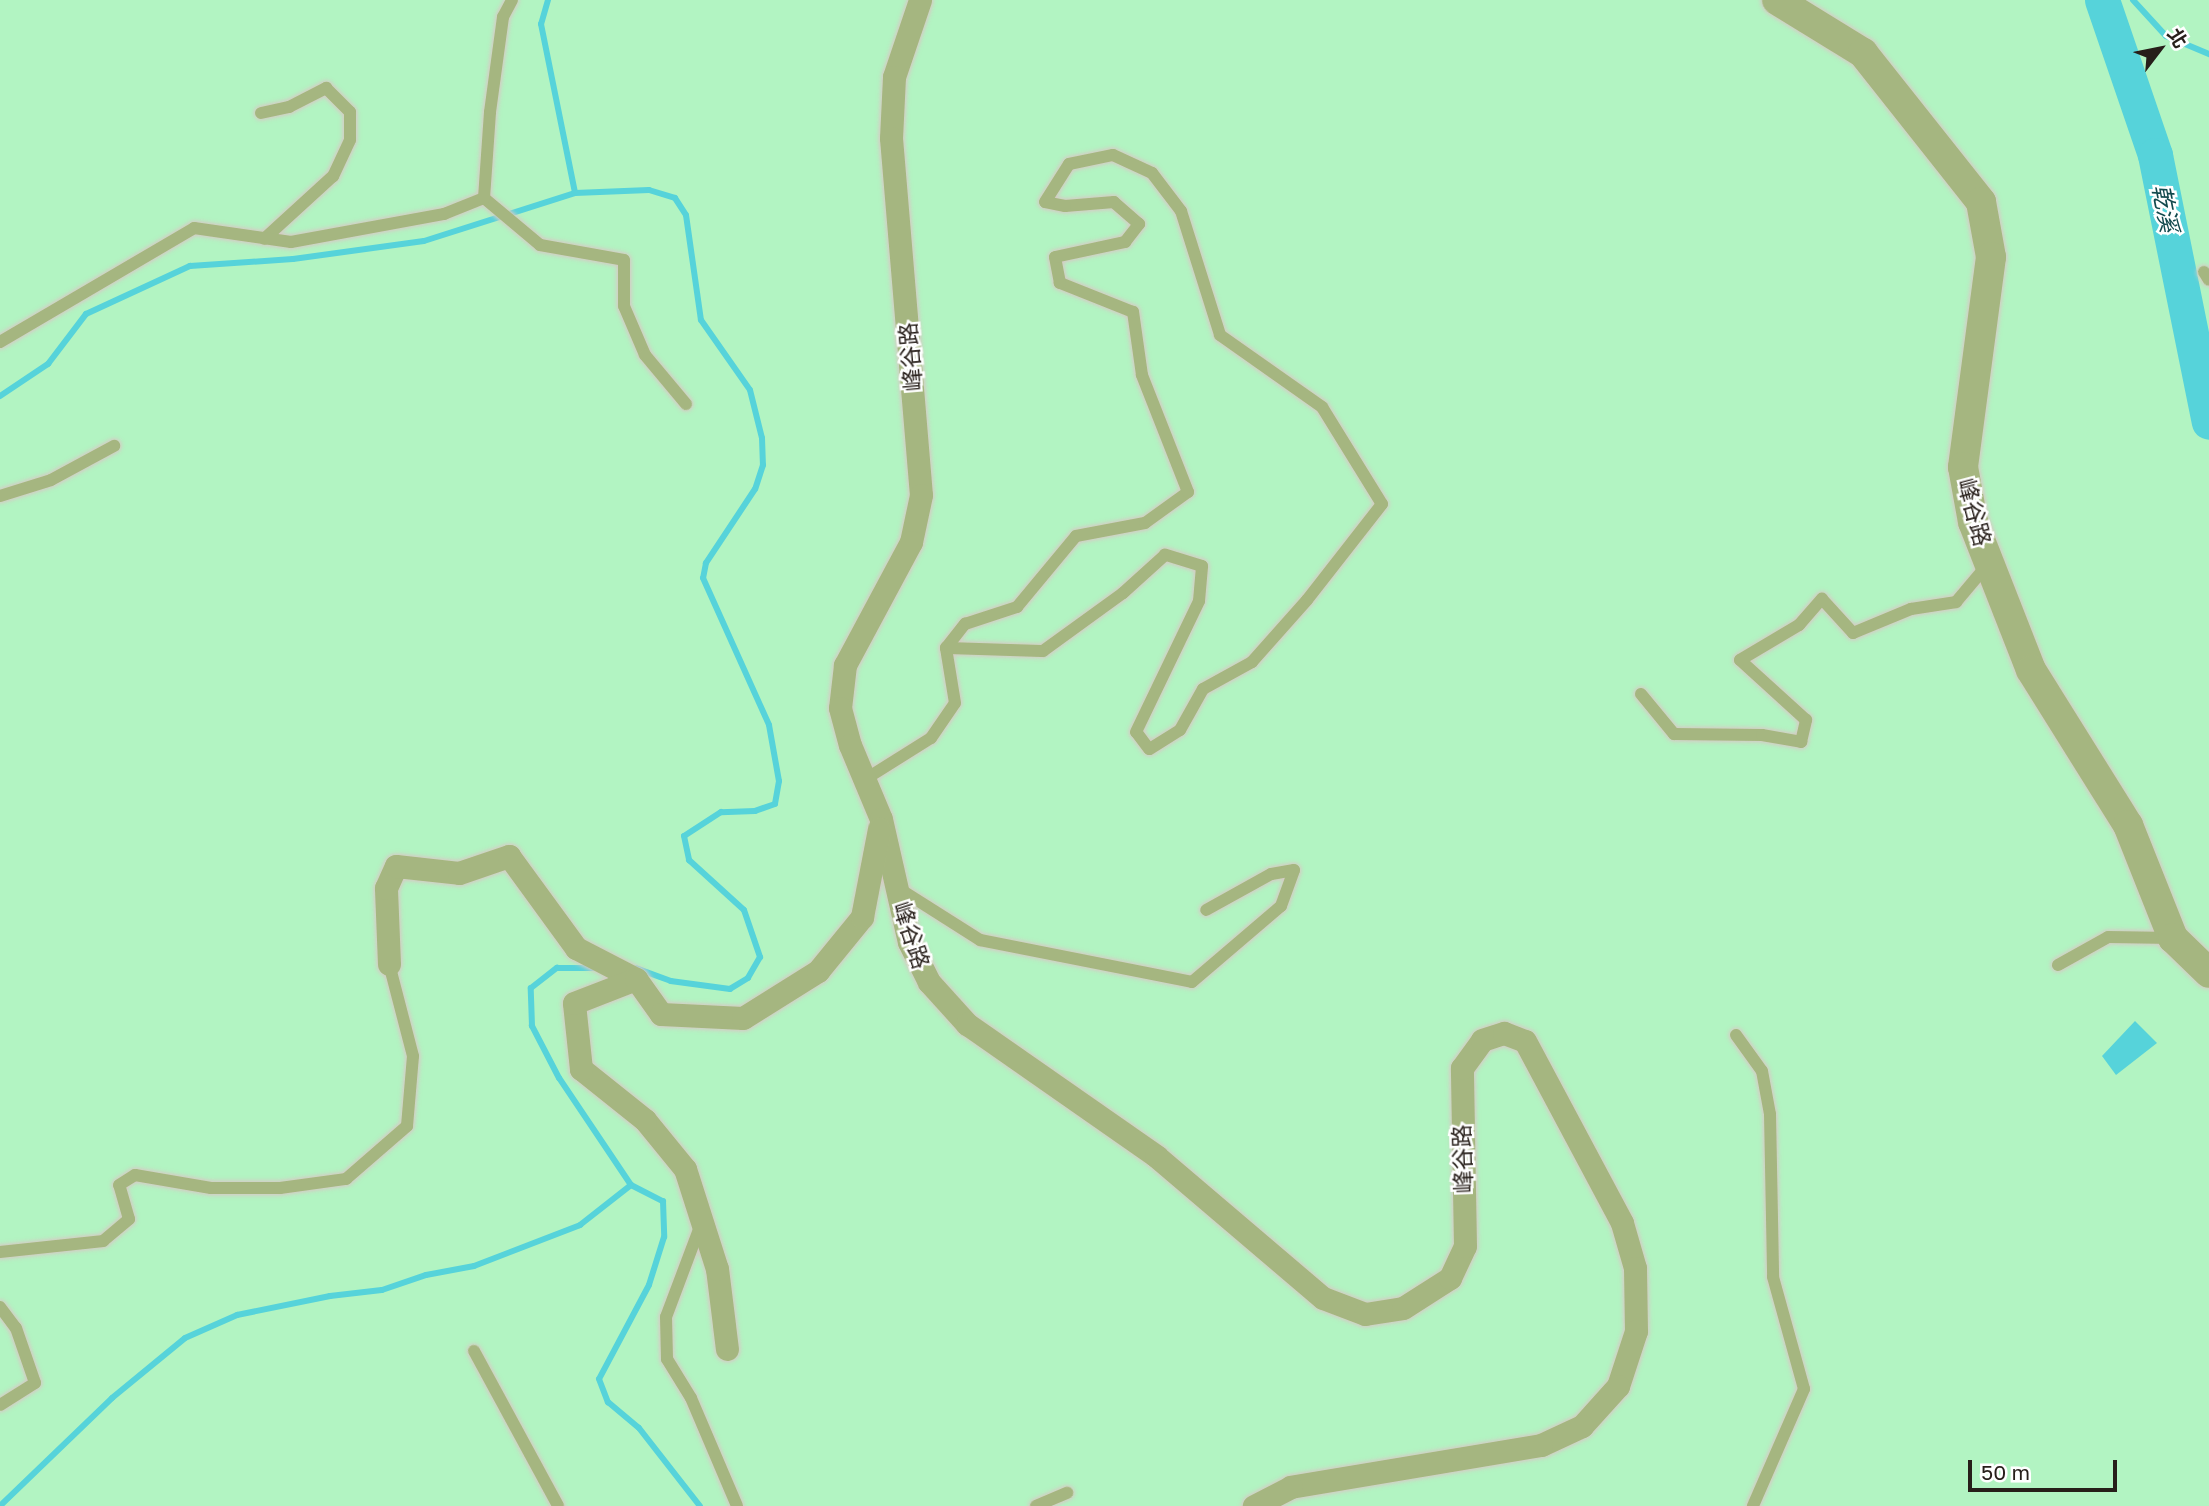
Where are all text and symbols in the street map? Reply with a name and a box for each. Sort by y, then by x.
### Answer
north arrow [2125,14,2195,84]
text: 北 [2163,23,2193,52]
water label: 乾溪 [2147,182,2185,234]
street label: 峰谷路 [893,321,927,393]
street label: 峰谷路 [1953,475,1997,549]
street label: 峰谷路 [888,898,936,972]
street label: 峰谷路 [1447,1124,1477,1194]
scale bar [1971,1446,2120,1490]
text: 50 m [1981,1459,2030,1485]

